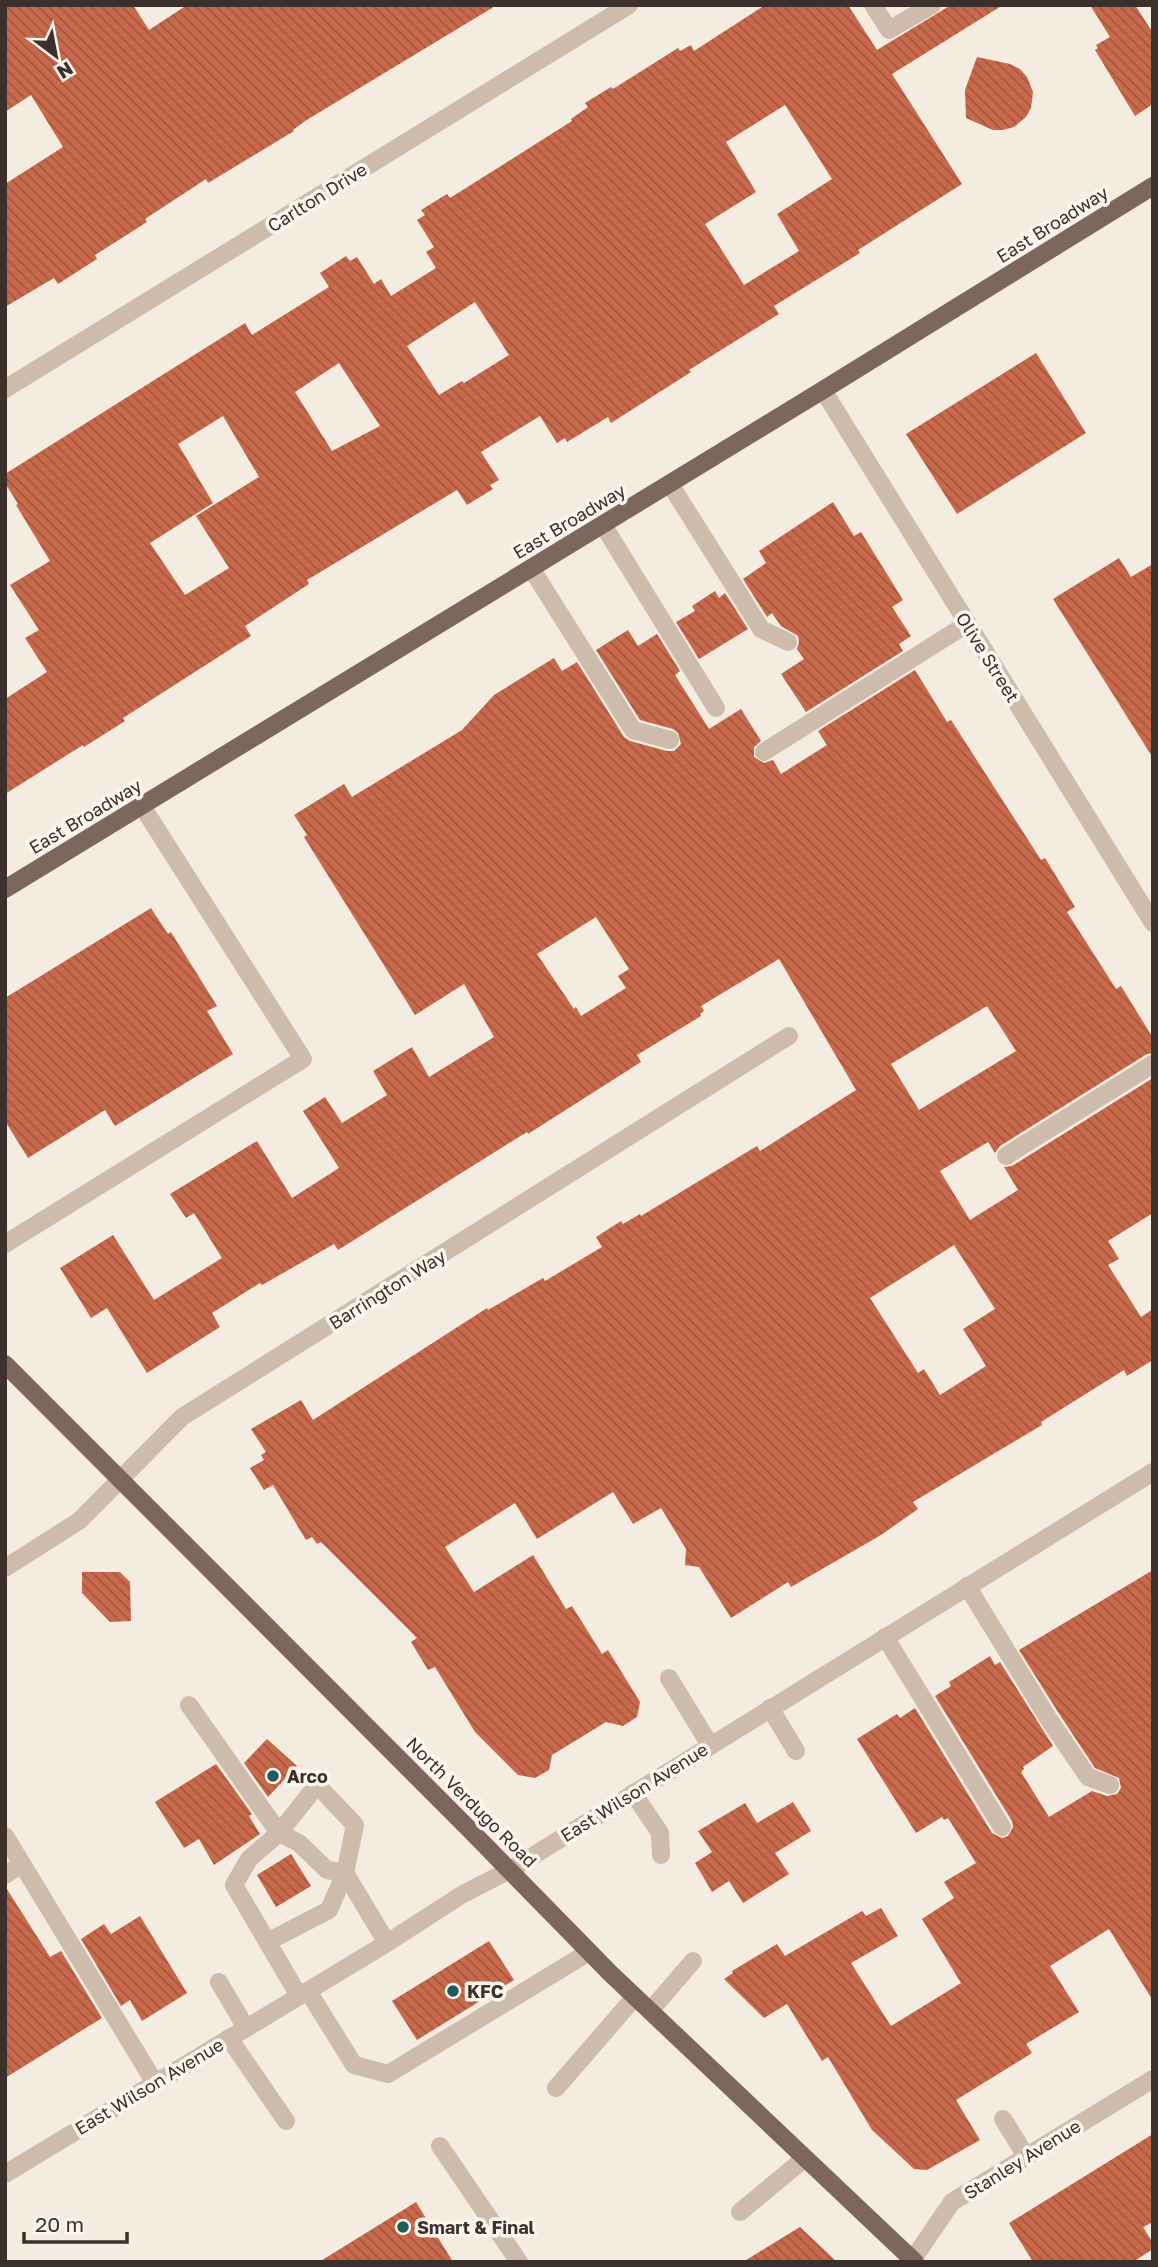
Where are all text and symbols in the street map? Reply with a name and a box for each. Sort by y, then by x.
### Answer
north arrow [21,21,91,91]
text: N [53,57,77,84]
street label: Carlton Drive [263,158,371,236]
street label: East Broadway [992,181,1112,267]
street label: East Broadway [509,479,629,563]
street label: Olive Street [952,608,1024,706]
street label: East Broadway [25,774,145,858]
street label: Barrington Way [325,1244,449,1334]
street label: North Verdugo Road [402,1732,542,1872]
street label: East Wilson Avenue [556,1738,712,1846]
place label: Arco [287,1765,328,1787]
marker: Arco [265,1768,281,1784]
place label: KFC [467,1980,504,2002]
marker: KFC [445,1983,461,1999]
street label: East Wilson Avenue [71,2033,227,2139]
street label: Stanley Avenue [960,2114,1084,2204]
scale bar [24,2200,128,2244]
text: 20 m [35,2211,84,2237]
place label: Smart & Final [417,2216,535,2238]
marker: Smart & Final [395,2219,411,2235]

